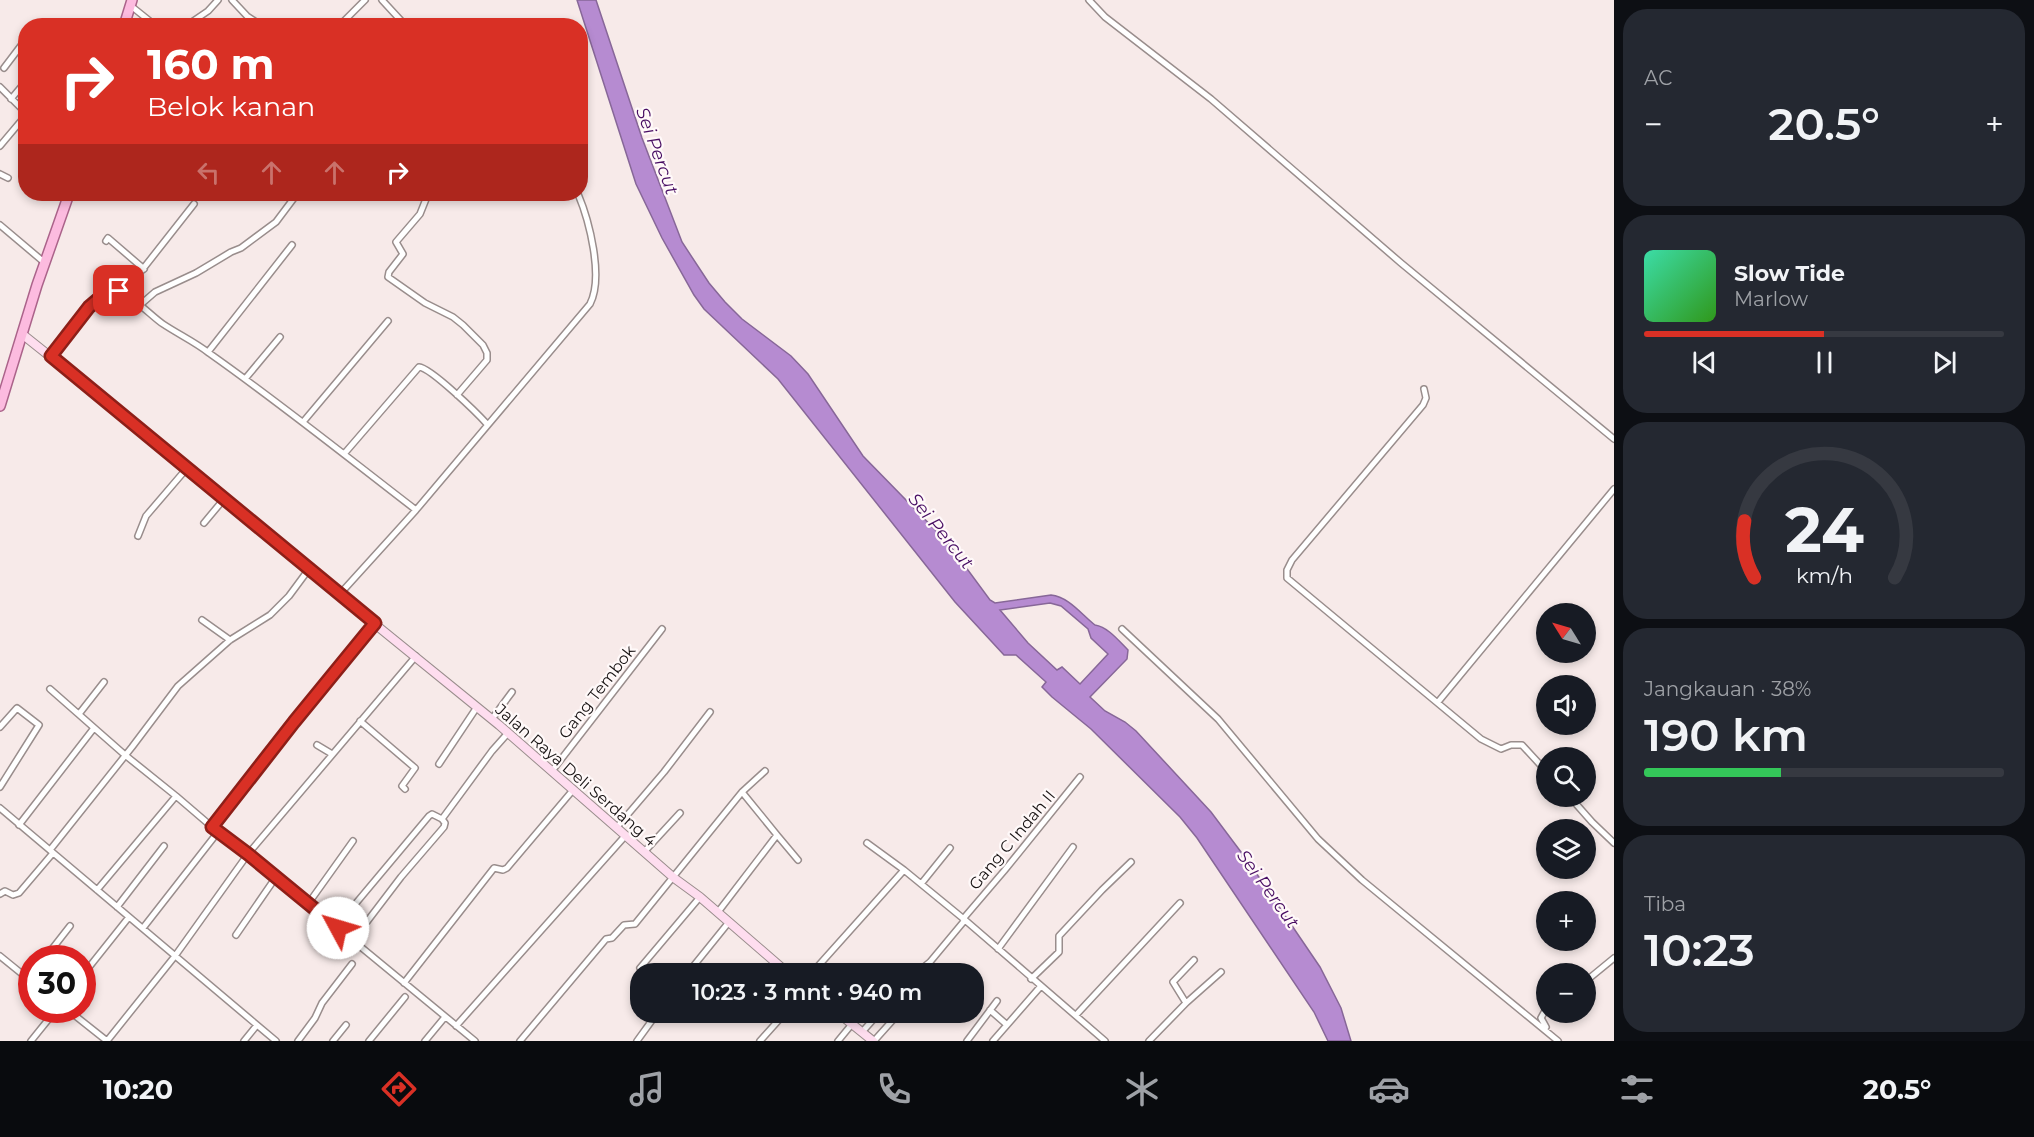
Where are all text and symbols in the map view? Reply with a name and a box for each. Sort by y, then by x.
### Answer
text: 160 m [147,38,275,90]
icon: right [48,42,126,120]
text: AC [1644,66,1672,90]
text: Belok kanan [147,90,315,123]
text: 20.5° [1768,96,1880,151]
water label: Sei Percut [631,104,683,198]
text: − [1644,104,1663,144]
text: + [1985,104,2004,144]
icon: left [192,156,225,189]
icon: ahead [255,156,288,189]
icon: ahead [318,156,351,189]
icon: right [381,156,414,189]
text: Slow Tide [1734,260,1845,287]
pin [93,265,144,316]
icon: arrive [102,274,135,307]
text: Marlow [1734,287,1808,311]
icon: previous [1688,346,1721,379]
icon: pause [1808,346,1841,379]
icon: next [1928,346,1961,379]
water label: Sei Percut [904,488,979,574]
text: 24 [1784,492,1864,568]
text: km/h [1795,562,1853,588]
north arrow [1536,603,1596,663]
map controls [1536,603,1596,1023]
street label: Gang Tembok [555,641,640,742]
button: sound [1536,675,1596,735]
text: Jangkauan · 38% [1644,677,1811,701]
street label: Jalan Raya Deli Serdang 4 [491,699,661,850]
text: 190 km [1644,707,1808,762]
button: search [1536,747,1596,807]
street label: Gang C Indah II [965,786,1059,894]
button: layers [1536,819,1596,879]
water label: Sei Percut [1232,845,1304,933]
button: + [1536,891,1596,951]
text: Tiba [1644,892,1686,916]
position arrow [306,896,370,960]
text: 10:23 [1644,922,1755,977]
speed limit sign: 30 [18,945,96,1023]
button: − [1536,963,1596,1023]
text: 10:23 · 3 mnt · 940 m [692,979,922,1006]
icon: directions [378,1068,420,1110]
icon: music [626,1068,668,1110]
icon: phone [873,1068,915,1110]
icon: climate [1121,1068,1163,1110]
icon: car [1368,1068,1410,1110]
icon: filters [1616,1068,1658,1110]
text: 10:20 [103,1073,173,1106]
text: 20.5° [1863,1073,1931,1106]

